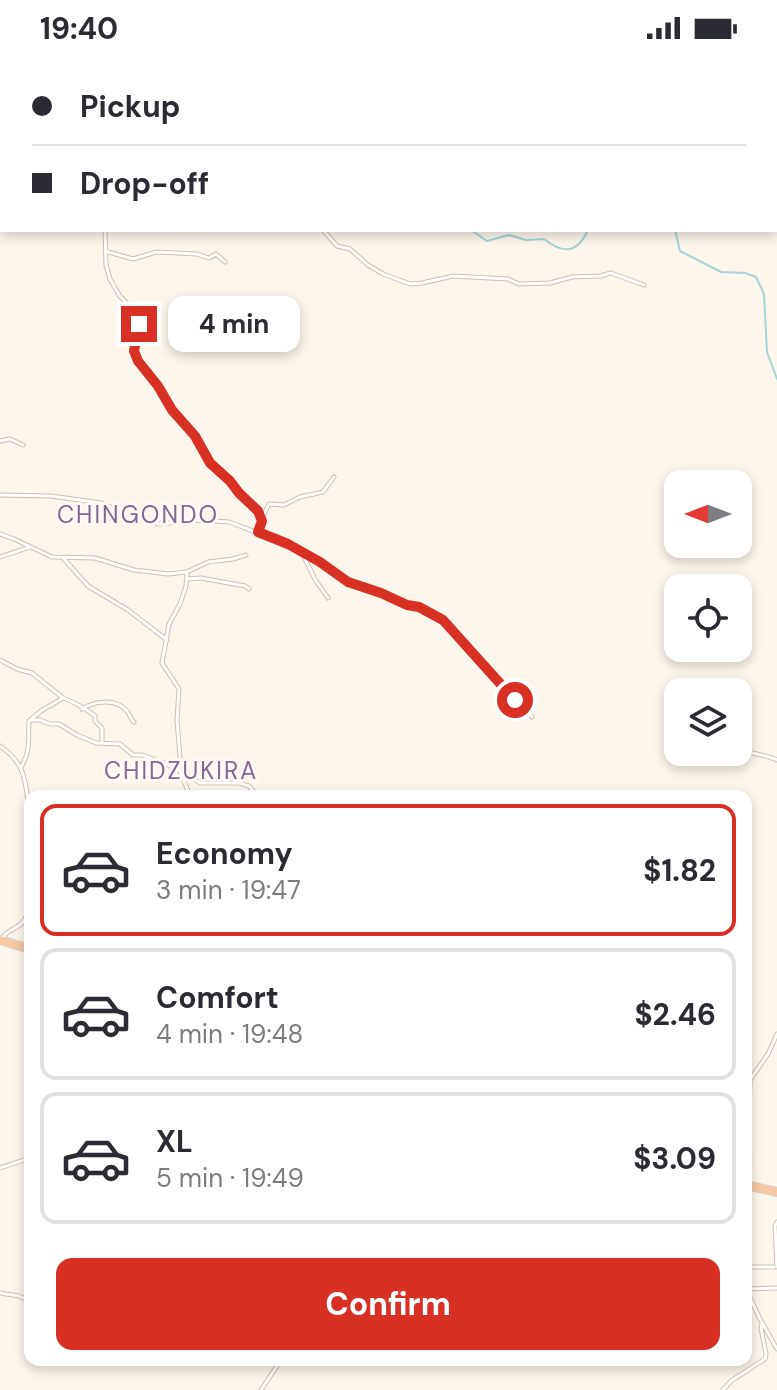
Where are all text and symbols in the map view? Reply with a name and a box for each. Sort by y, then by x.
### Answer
text: 19:40 [40,9,118,48]
text: Pickup [80,87,180,126]
text: Drop-off [80,164,209,203]
callout: 4 min [167,296,299,352]
route end [121,306,157,342]
text: 4 min [199,307,269,341]
north arrow [664,470,752,558]
map controls [664,470,752,766]
district label: CHINGONDO [57,499,219,530]
button: locate [664,574,752,662]
button: layers [664,678,752,766]
route start [497,682,533,718]
district label: CHIDZUKIRA [104,755,258,786]
icon: car [60,834,132,906]
text: Economy [156,834,293,873]
text: $1.82 [643,851,716,890]
text: 3 min · 19:47 [156,873,301,907]
icon: car [60,978,132,1050]
text: Comfort [156,978,279,1017]
text: $2.46 [634,995,716,1034]
text: 4 min · 19:48 [156,1017,303,1051]
icon: car [60,1122,132,1194]
text: XL [156,1122,193,1161]
text: $3.09 [633,1139,716,1178]
text: 5 min · 19:49 [156,1161,304,1195]
button: Confirm [56,1258,720,1350]

